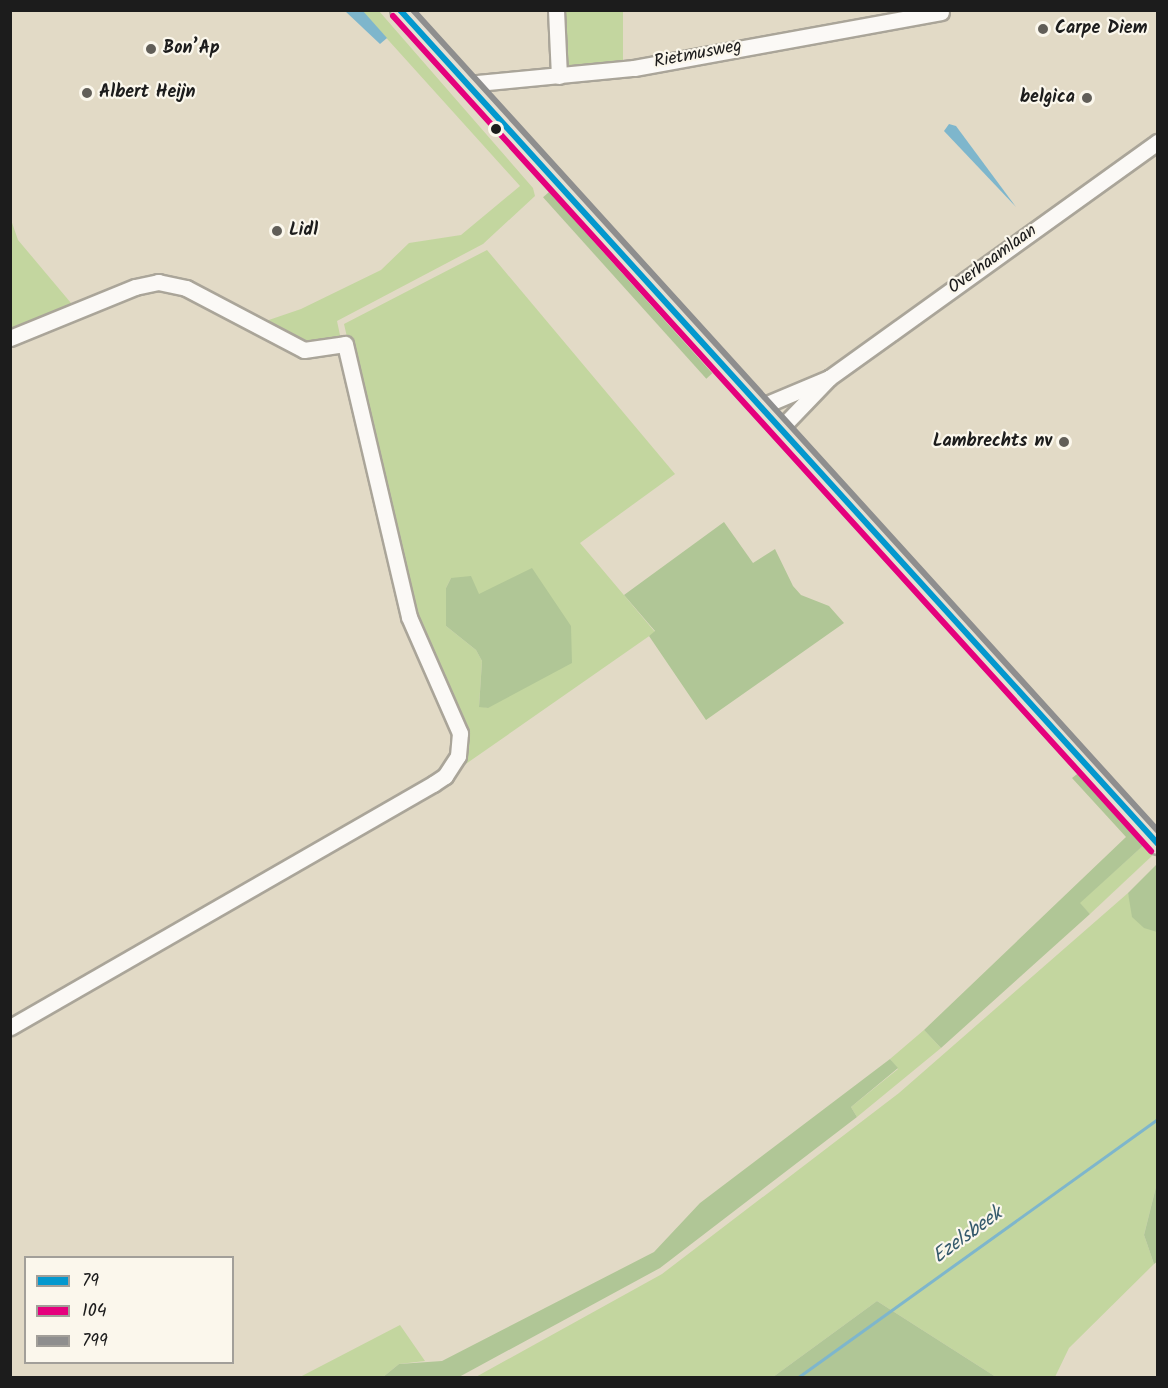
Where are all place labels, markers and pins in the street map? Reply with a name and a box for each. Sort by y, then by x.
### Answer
place label: Carpe Diem [1055,18,1147,40]
marker: Carpe Diem [1036,22,1050,36]
place label: Bon’Ap [163,38,220,60]
marker: Bon’Ap [144,42,158,56]
place label: Albert Heijn [99,82,196,104]
marker: Albert Heijn [80,86,94,100]
place label: belgica [1020,87,1075,109]
marker: belgica [1080,91,1094,105]
unlabelled marker [490,123,502,135]
place label: Lidl [289,220,318,242]
marker: Lidl [270,224,284,238]
place label: Lambrechts nv [933,431,1052,453]
marker: Lambrechts nv [1057,435,1071,449]

